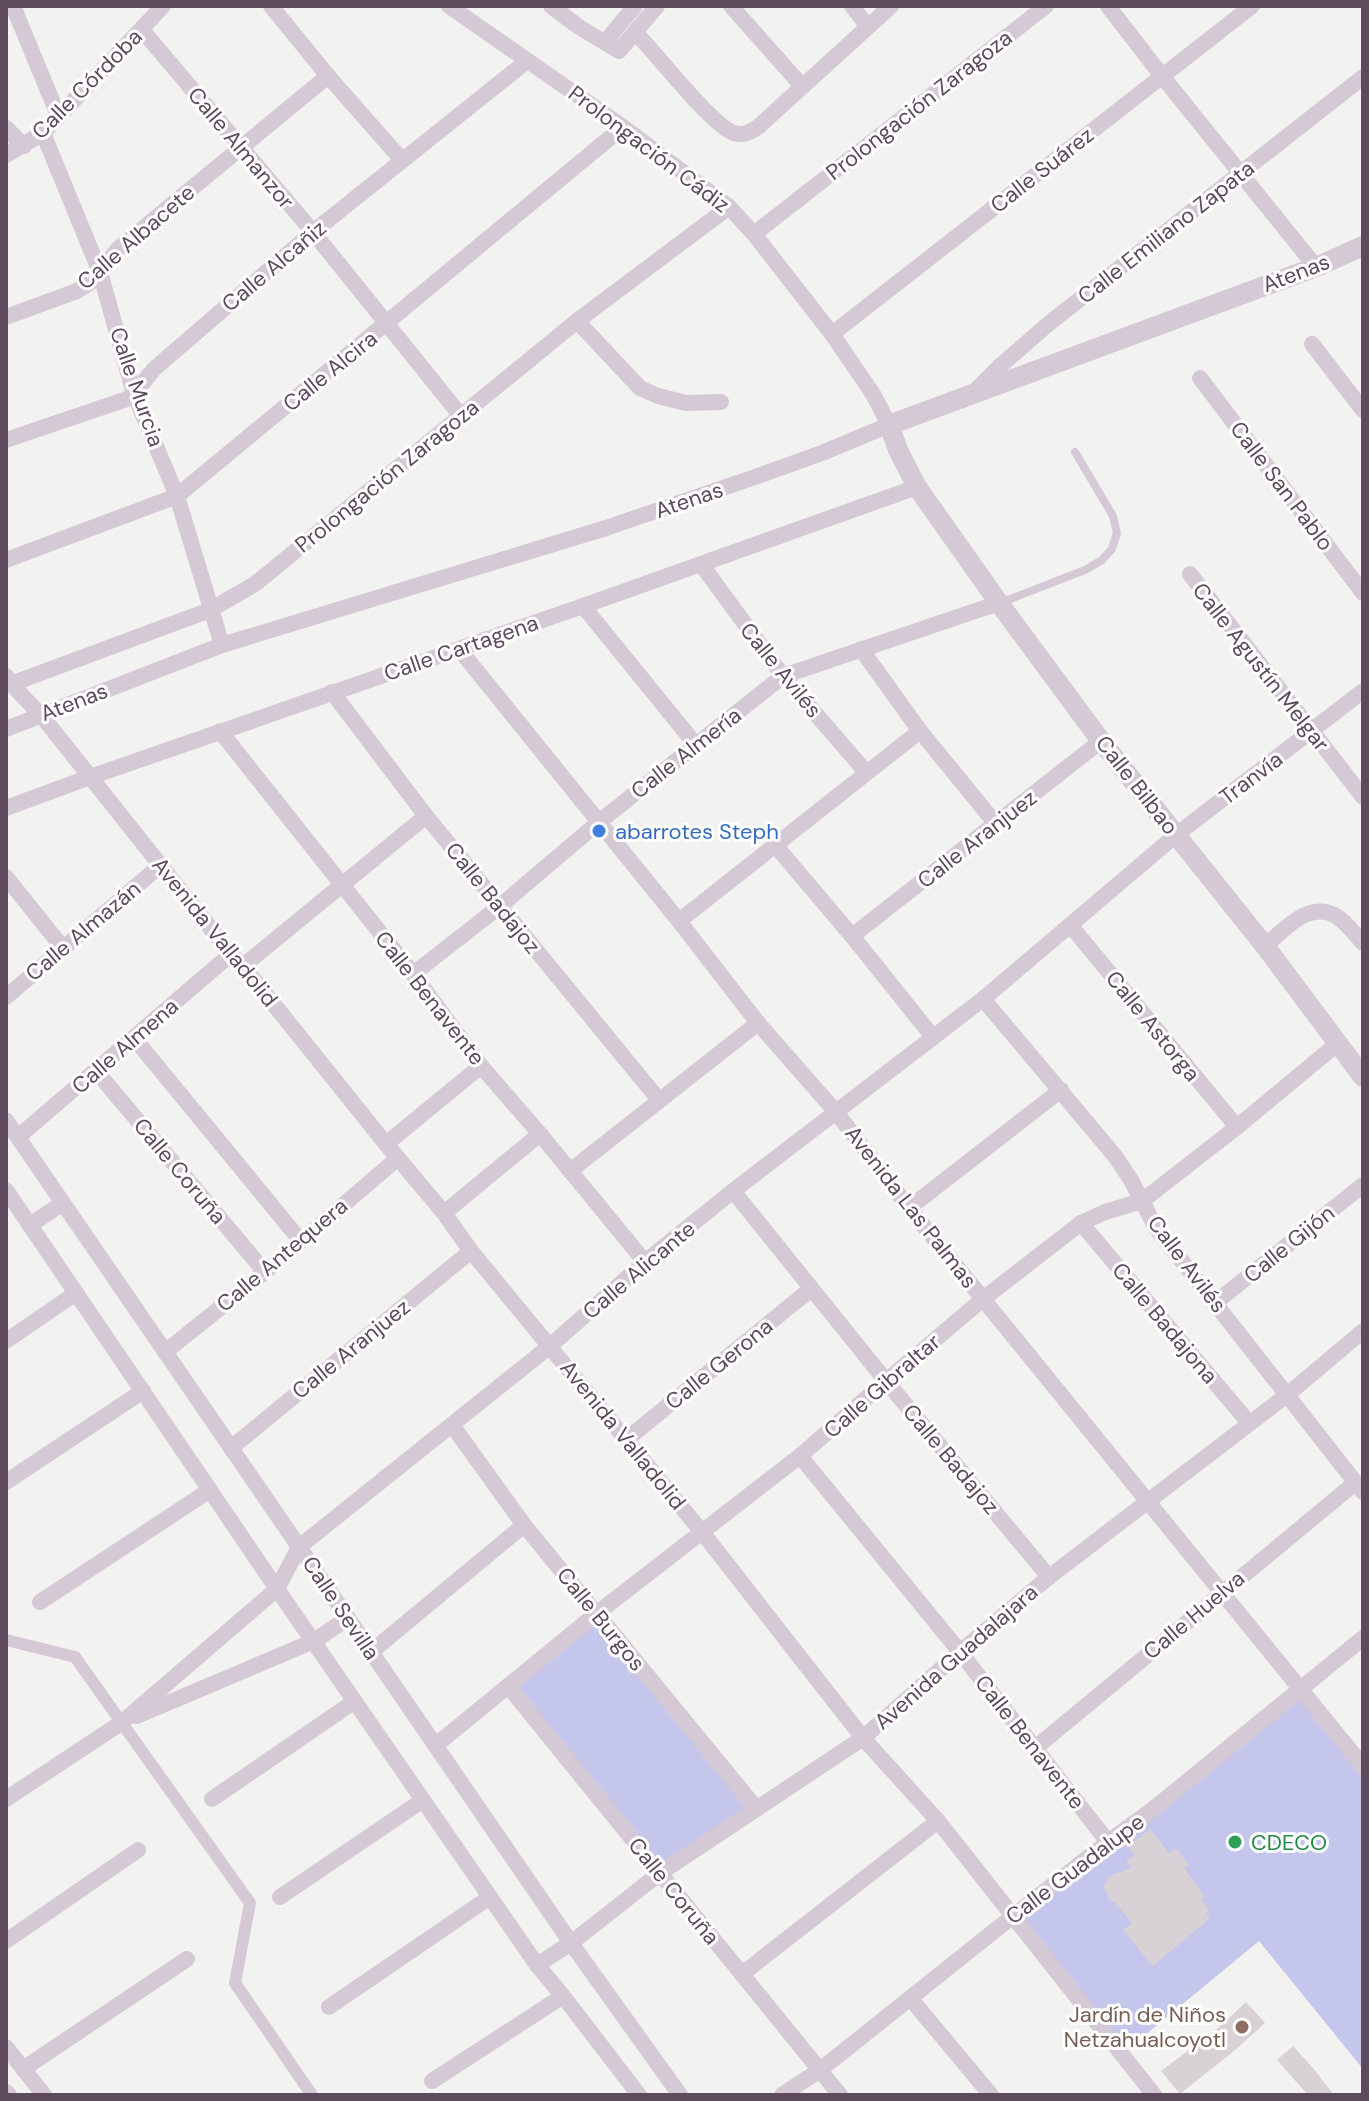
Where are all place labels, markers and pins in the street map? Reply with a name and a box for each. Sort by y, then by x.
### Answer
place label: abarrotes Steph [615,817,779,846]
marker: abarrotes Steph [590,822,608,840]
place label: CDECO [1251,1828,1327,1857]
marker: CDECO [1226,1833,1244,1851]
place label: Jardín de Niños Netzahualcoyotl [1064,2000,1226,2054]
marker: Jardín de Niños Netzahualcoyotl [1233,2018,1251,2036]

